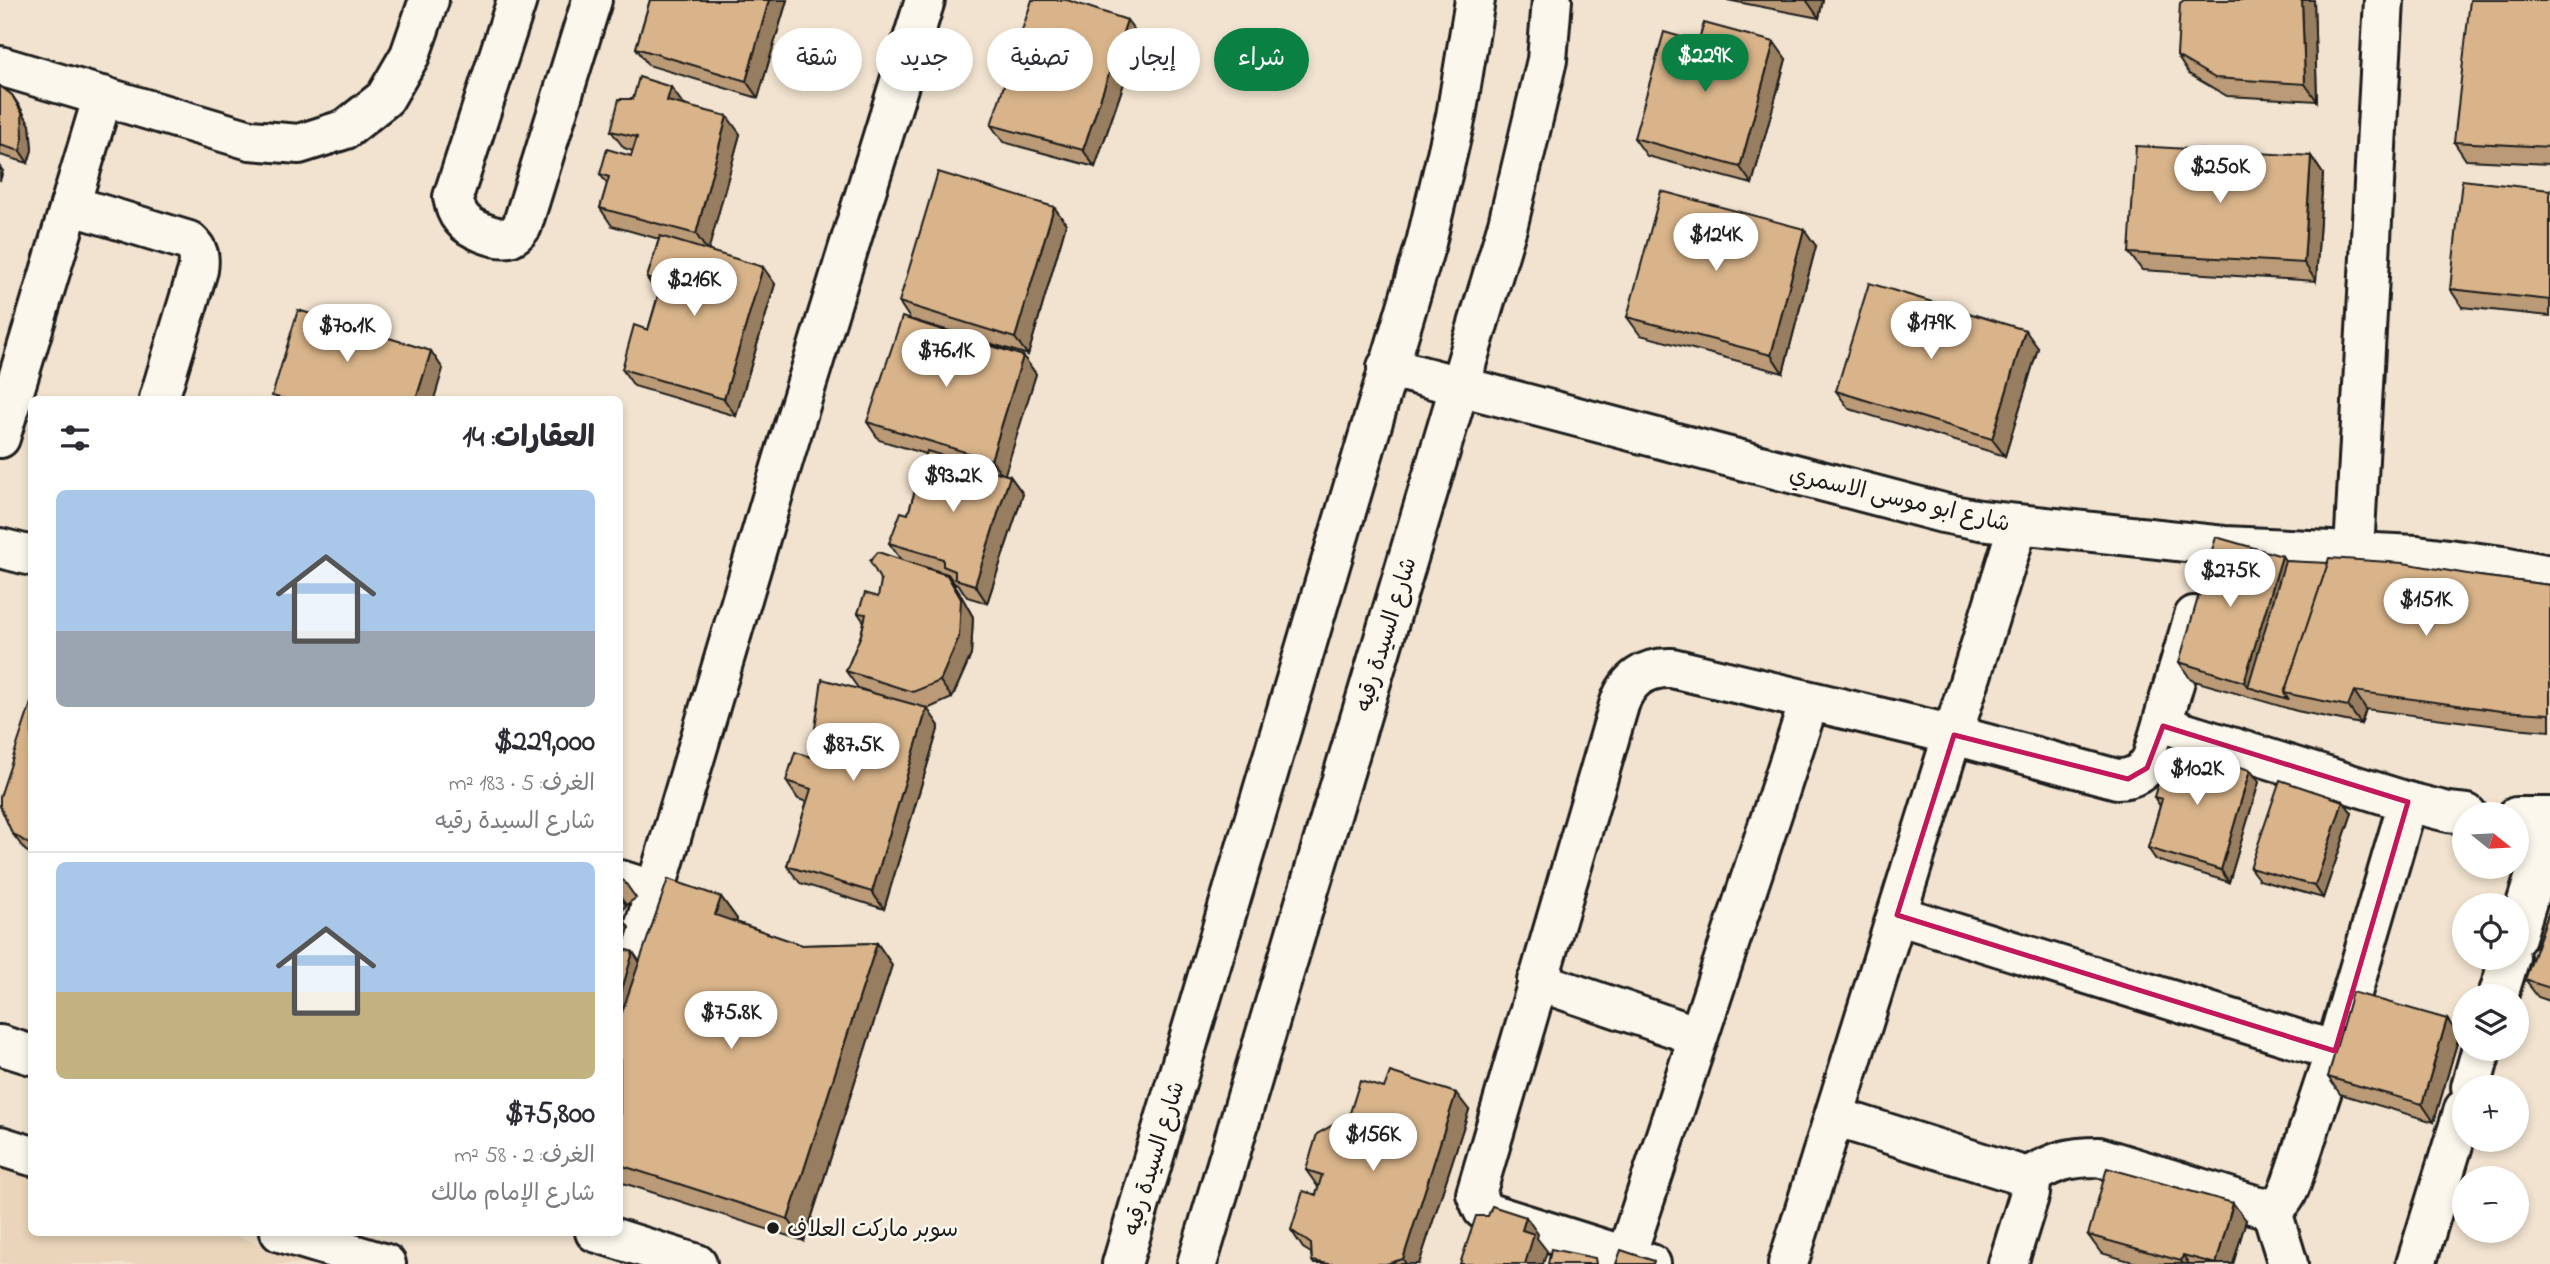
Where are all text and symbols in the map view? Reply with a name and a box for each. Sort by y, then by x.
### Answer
chip: شقة [772,28,862,91]
chip: جديد [876,28,973,91]
chip: تصفية [987,28,1093,91]
chip: إيجار [1107,28,1200,91]
chip: شراء [1214,28,1309,91]
pin: $229K [1656,34,1754,94]
text: $229K [1678,40,1732,73]
pin: $250K [2171,146,2269,205]
text: $250K [2190,151,2250,184]
pin: $124K [1667,214,1765,273]
text: $124K [1689,219,1743,252]
pin: $216K [645,258,743,318]
text: $216K [667,264,721,297]
pin: $179K [1882,302,1980,361]
pin: $70.1K [290,304,404,364]
text: $179K [1907,307,1955,340]
text: $70.1K [319,310,375,343]
pin: $76.1K [889,330,1003,389]
text: $76.1K [918,335,974,368]
text: العقارات: 14 [463,417,595,461]
icon: filters [56,419,94,457]
pin: $93.2K [896,454,1010,514]
street label: شارع ابو موسى الاسمري [1786,459,2013,542]
text: $93.2K [924,460,982,493]
icon: home [263,536,389,662]
pin: $275K [2181,550,2279,609]
street label: شارع السيدة رقيه [1348,554,1427,716]
text: $275K [2200,555,2260,588]
pin: $151K [2377,578,2475,638]
text: $151K [2400,584,2452,617]
text: $229,000 [494,721,595,765]
pin: $87.5K [796,724,910,783]
text: $87.5K [822,729,884,762]
pin: $102K [2148,748,2246,807]
text: $102K [2170,753,2224,786]
text: الغرف: 5 · 183 m² [449,768,595,801]
north arrow [2452,802,2529,878]
map controls [2452,802,2529,1243]
text: شارع السيدة رقيه [435,806,595,839]
button: locate [2452,893,2529,970]
icon: home [263,908,389,1034]
button: layers [2452,984,2529,1061]
pin: $75.8K [674,992,788,1051]
text: $75.8K [700,997,762,1030]
button: + [2452,1075,2529,1152]
street label: شارع السيدة رقيه [1116,1078,1195,1240]
text: $75,800 [505,1093,595,1137]
pin: $156K [1324,1114,1422,1173]
text: $156K [1345,1119,1401,1152]
text: الغرف: 2 · 58 m² [454,1140,595,1173]
button: − [2452,1166,2529,1243]
text: شارع الإمام مالك [431,1178,595,1211]
place label: سوبر ماركت العلاف [787,1214,958,1247]
marker: سوبر ماركت العلاف [765,1220,781,1236]

